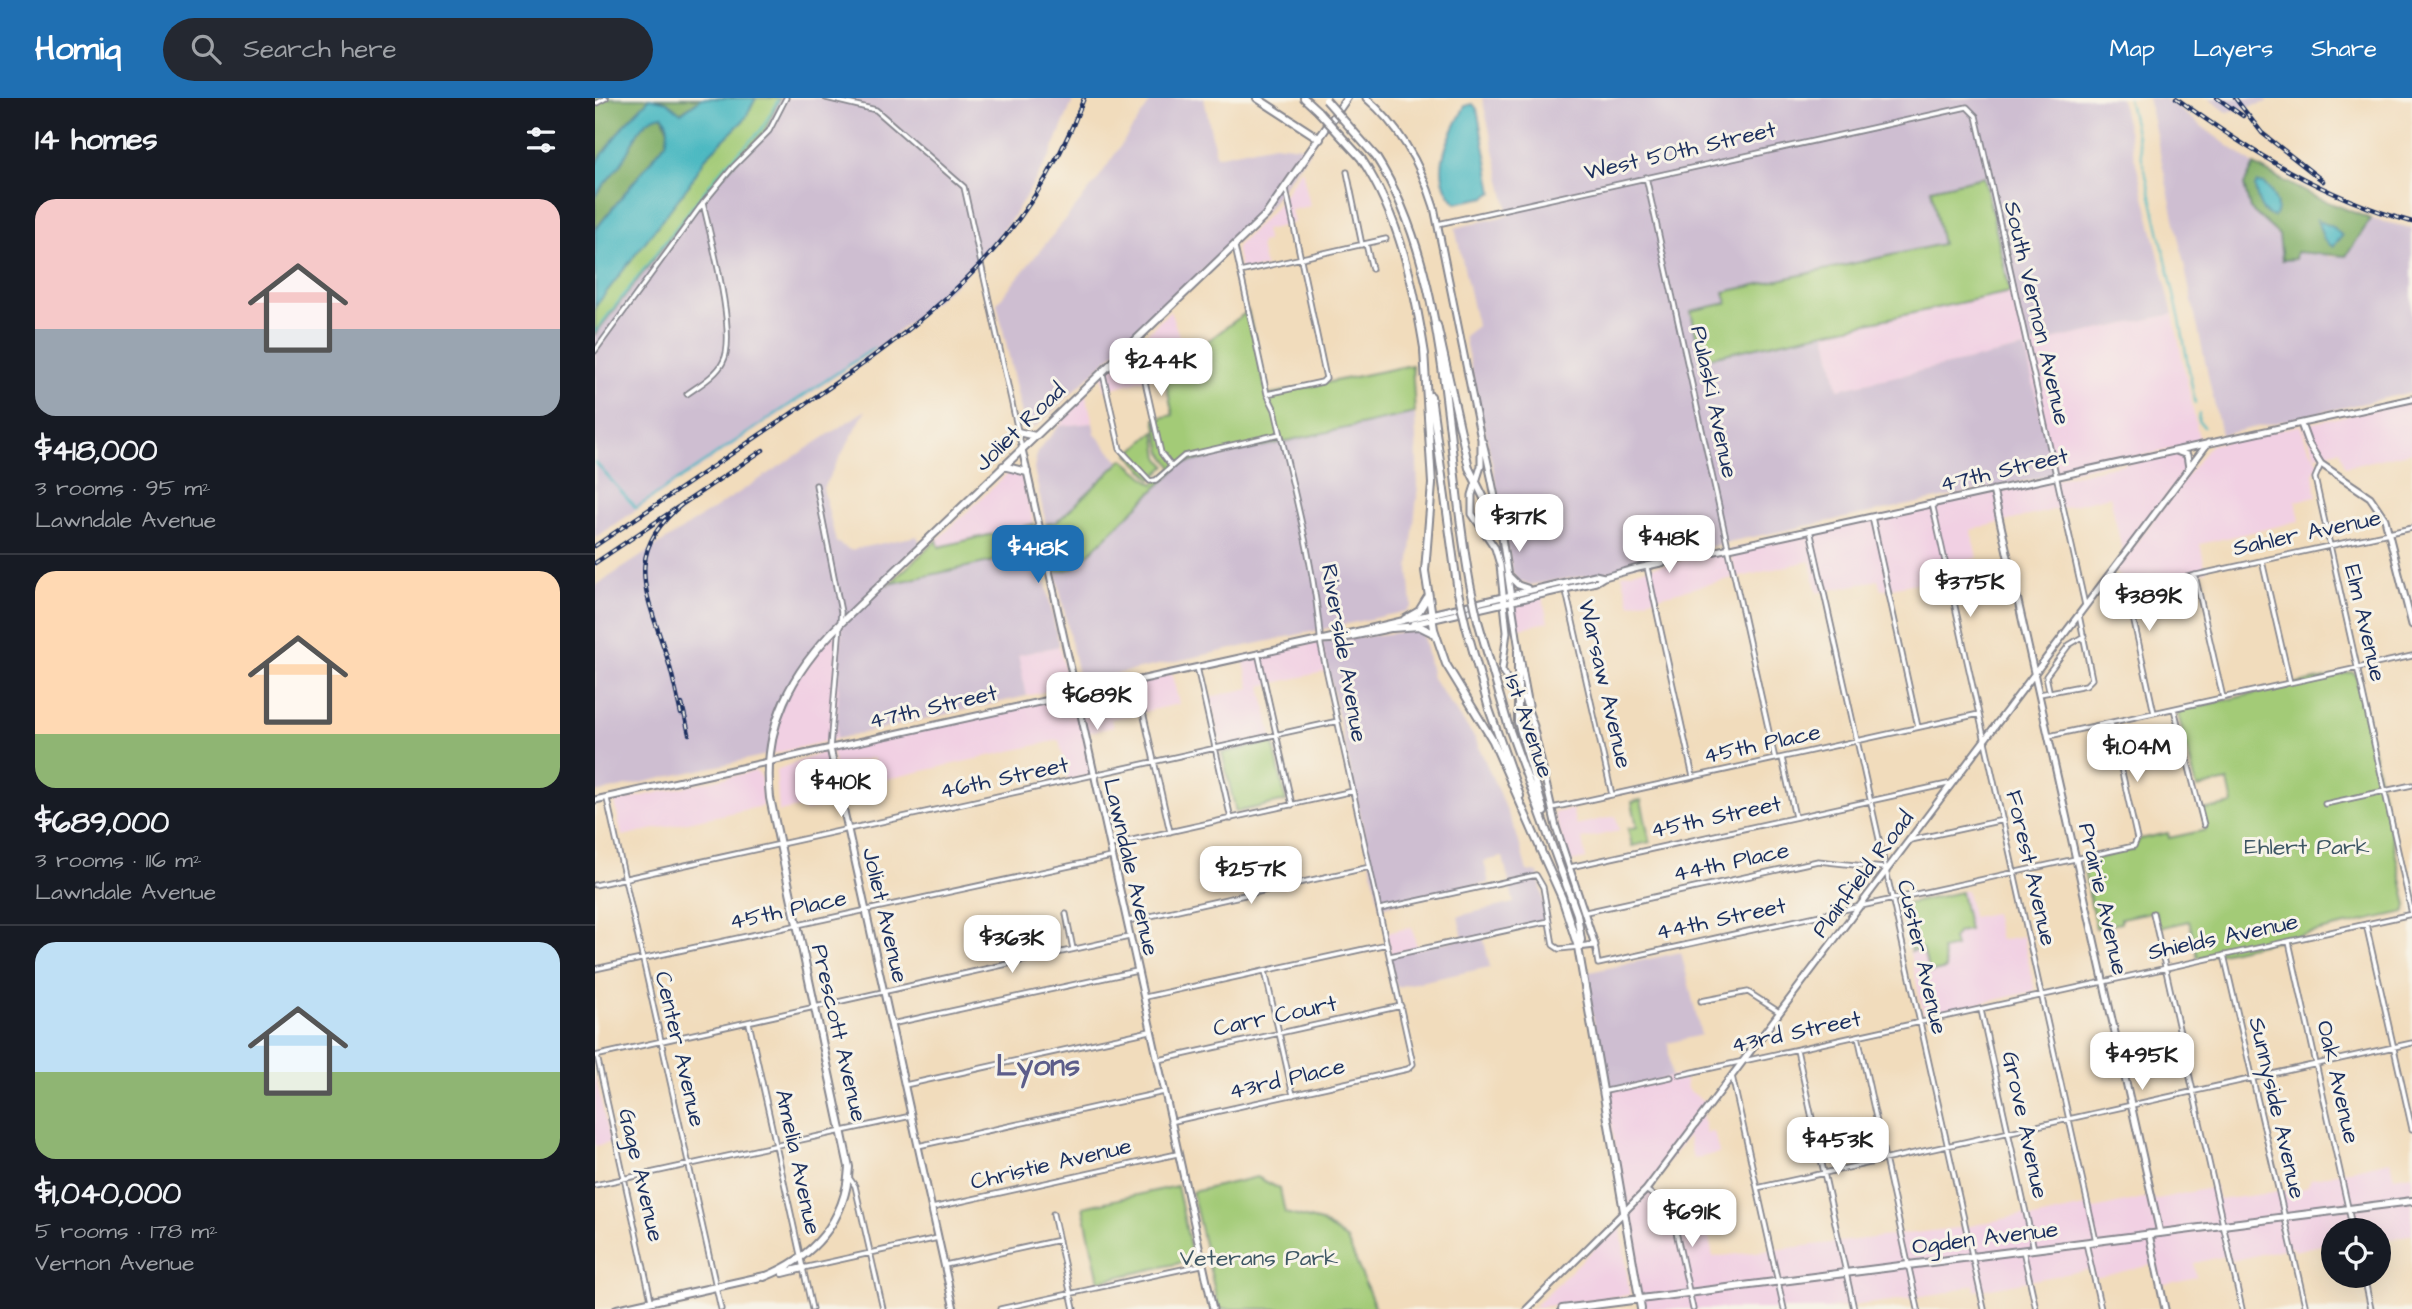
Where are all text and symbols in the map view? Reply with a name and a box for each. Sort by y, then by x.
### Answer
search box [163,18,653,81]
text: Homiq [35,26,121,72]
icon: search [187,30,225,68]
text: Search here [243,31,397,67]
text: Map [2110,32,2155,66]
text: Layers [2193,32,2273,66]
text: Share [2311,32,2377,66]
street label: West 50th Street [1581,113,1780,189]
text: 14 homes [35,119,158,161]
icon: filters [522,121,560,159]
street label: South Vernon Avenue [1996,198,2078,428]
icon: home [235,245,361,371]
street label: Pulaski Avenue [1682,323,1746,481]
pin: $244K [1112,338,1210,398]
text: $244K [1125,345,1197,377]
street label: Joliet Road [967,375,1073,479]
text: $418,000 [35,430,158,472]
street label: 47th Street [1937,440,2072,500]
text: 3 rooms · 95 m² [35,472,211,504]
pin: $317K [1470,494,1568,554]
text: $317K [1491,501,1547,533]
street label: Sahler Avenue [2230,502,2384,564]
text: Lawndale Avenue [35,504,216,536]
pin: $418K [1620,516,1718,575]
text: $418K [1639,522,1699,554]
pin: $418K [989,526,1087,585]
text: $418K [1008,532,1068,564]
pin: $375K [1921,560,2019,619]
street label: Elm Avenue [2336,561,2394,685]
street label: Riverside Avenue [1313,562,1375,744]
text: $375K [1936,566,2004,598]
pin: $389K [2100,574,2198,633]
text: $389K [2116,580,2182,612]
street label: Warsaw Avenue [1570,597,1640,771]
icon: home [235,617,361,743]
street label: 1st Avenue [1496,670,1562,782]
pin: $689K [1048,672,1146,732]
street label: 47th Street [866,677,1001,737]
text: $689K [1062,679,1132,711]
street label: 45th Place [1701,716,1823,772]
pin: $1.04M [2080,724,2194,784]
text: $1.04M [2103,731,2171,763]
street label: 46th Street [937,749,1072,807]
pin: $410K [792,760,890,819]
text: $410K [811,766,871,798]
street label: Lawndale Avenue [1095,775,1167,959]
street label: 45th Street [1648,787,1785,846]
street label: Forest Avenue [1998,787,2064,949]
text: $689,000 [35,802,169,844]
street label: Plainfield Road [1804,804,1922,944]
street label: Prairie Avenue [2070,820,2136,978]
park label: Ehlert Park [2244,831,2370,863]
street label: 44th Place [1670,834,1792,890]
text: 3 rooms · 116 m² [35,844,202,876]
street label: Joliet Avenue [854,844,916,986]
pin: $257K [1202,846,1300,906]
text: $257K [1216,853,1286,885]
text: Lawndale Avenue [35,876,216,908]
street label: Custer Avenue [1889,876,1955,1038]
street label: 45th Place [727,882,849,938]
street label: 44th Street [1653,889,1790,948]
street label: Shields Avenue [2145,905,2301,969]
pin: $363K [963,916,1061,975]
text: $363K [980,922,1044,954]
street label: Prescott Avenue [803,941,875,1125]
street label: Center Avenue [647,968,713,1130]
street label: Carr Court [1210,987,1340,1045]
icon: home [235,988,361,1114]
street label: 43rd Street [1728,1002,1865,1061]
street label: Sunnyside Avenue [2240,1014,2313,1202]
street label: Oak Avenue [2308,1017,2368,1147]
pin: $495K [2093,1032,2191,1092]
text: $495K [2106,1039,2178,1071]
district label: Lyons [996,1045,1080,1089]
street label: Grove Avenue [1994,1048,2056,1202]
street label: 43rd Place [1226,1050,1348,1108]
street label: Amelia Avenue [767,1086,829,1238]
street label: Gage Avenue [609,1105,672,1245]
pin: $453K [1789,1118,1887,1177]
text: $453K [1803,1124,1873,1156]
street label: Christie Avenue [967,1130,1135,1198]
text: $1,040,000 [35,1173,181,1215]
pin: $691K [1643,1190,1741,1249]
text: $691K [1663,1196,1721,1228]
street label: Ogden Avenue [1910,1213,2060,1264]
text: 5 rooms · 178 m² [35,1215,218,1247]
map controls [2321,1218,2391,1288]
button: locate [2321,1218,2391,1288]
park label: Veterans Park [1180,1242,1338,1274]
text: Vernon Avenue [35,1247,194,1279]

